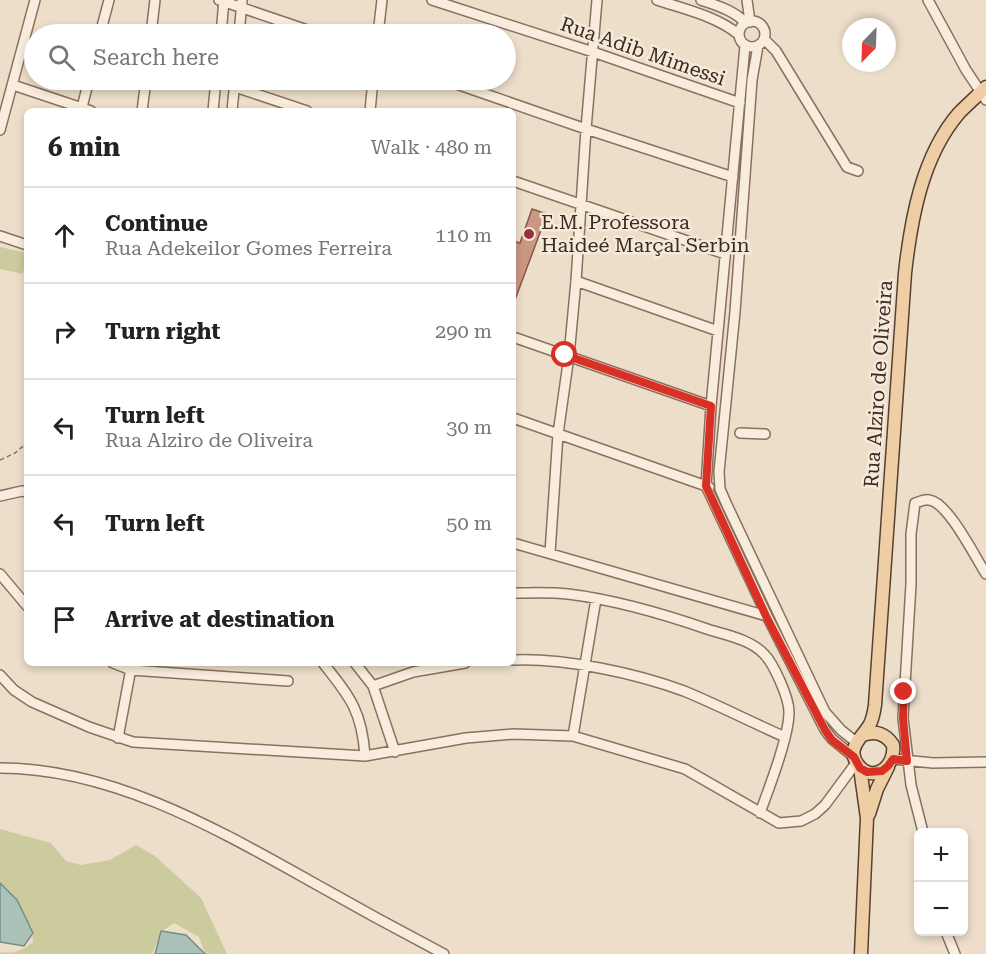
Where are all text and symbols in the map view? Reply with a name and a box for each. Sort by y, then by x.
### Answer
street label: Rua Adib Mimessi [557,11,729,91]
north arrow [842,18,896,72]
search box [24,24,516,90]
icon: search [45,41,78,74]
text: Search here [93,45,219,70]
text: 6 min [48,132,120,162]
text: Walk · 480 m [371,135,492,159]
place label: E.M. Professora Haideé Marçal Serbin [541,210,750,257]
text: Continue [105,211,208,236]
icon: ahead [48,219,81,252]
text: 110 m [435,223,492,247]
marker: E.M. Professora Haideé Marçal Serbin [522,227,536,241]
text: Rua Adekeilor Gomes Ferreira [105,236,392,260]
street label: Rua Alziro de Oliveira [859,279,897,489]
icon: right [48,315,81,348]
text: Turn right [105,319,220,344]
text: 290 m [435,319,492,343]
route start [551,341,577,367]
text: Turn left [105,403,205,428]
icon: left [48,411,81,444]
text: 30 m [446,415,492,439]
text: Rua Alziro de Oliveira [105,428,313,452]
icon: left [48,507,81,540]
text: Turn left [105,511,205,536]
text: 50 m [446,511,492,535]
icon: arrive [48,603,81,636]
text: Arrive at destination [105,607,334,632]
route end [890,678,916,704]
map controls [914,828,968,936]
button: + [914,828,968,882]
button: − [914,882,968,936]

